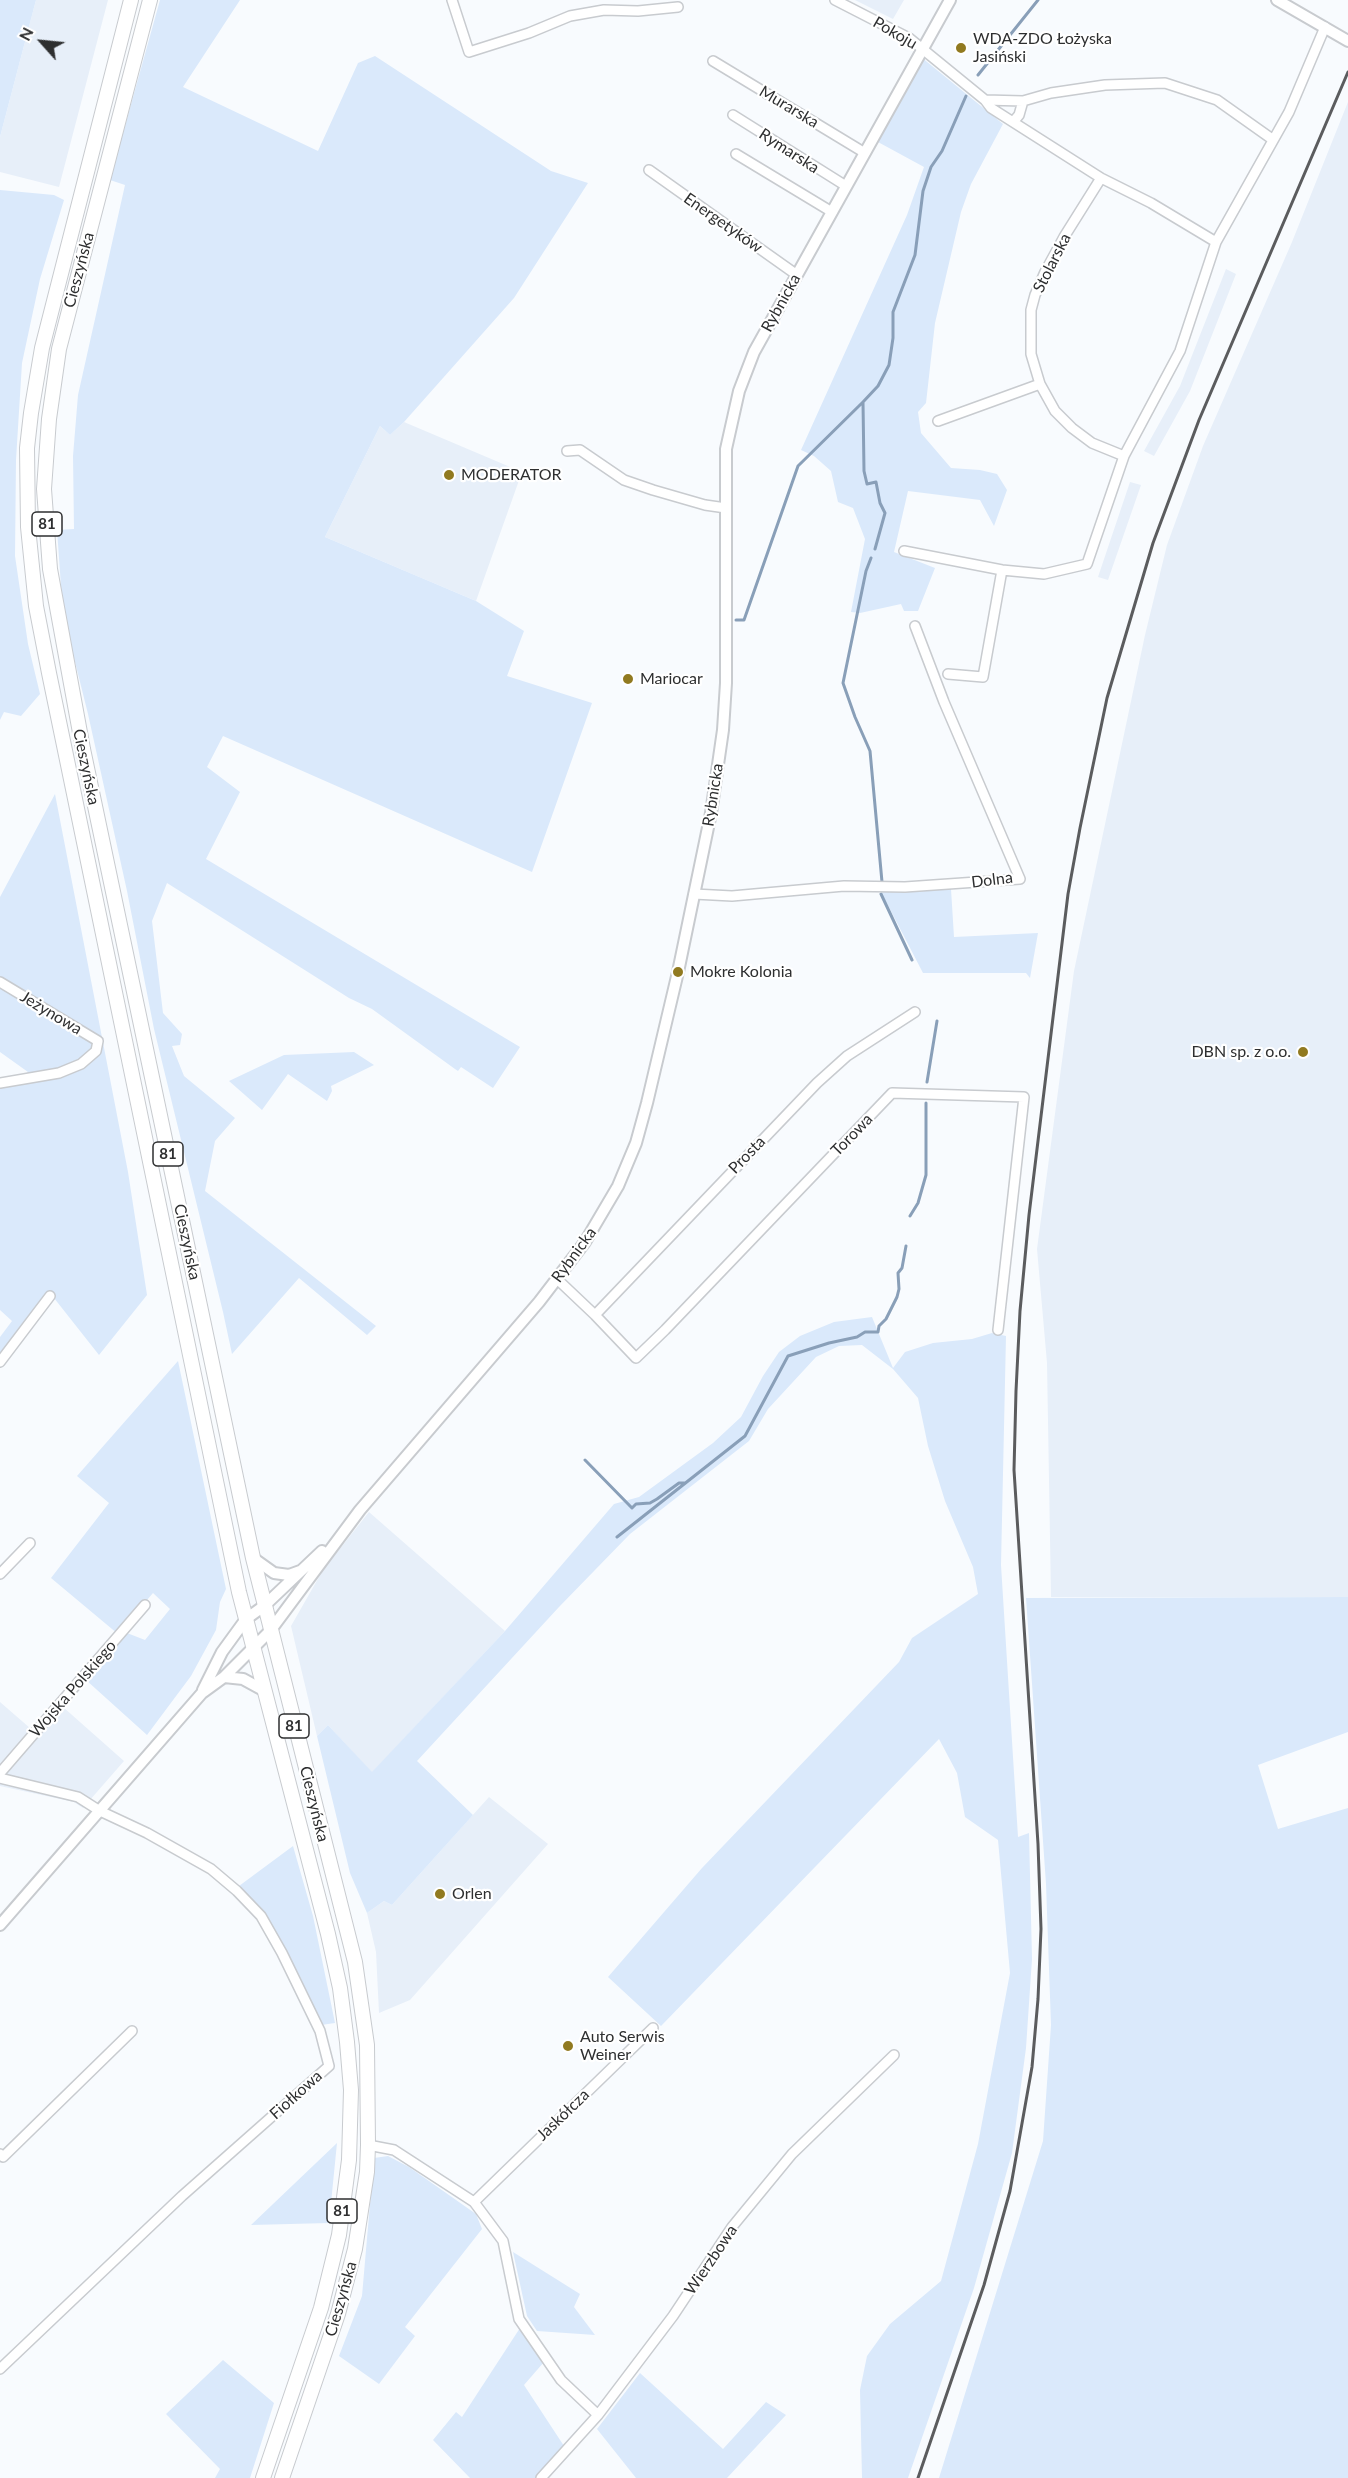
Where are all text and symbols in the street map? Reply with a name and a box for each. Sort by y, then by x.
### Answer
north arrow [12,12,72,72]
street label: Pokoju [870,13,920,53]
text: N [14,24,37,43]
place label: WDA-ZDO Łożyska Jasiński [973,29,1112,67]
marker: WDA-ZDO Łożyska Jasiński [954,41,968,55]
street label: Murarska [756,82,822,132]
street label: Rymarska [755,124,823,178]
street label: Energetyków [680,189,766,257]
street label: Cieszyńska [60,230,98,310]
street label: Stolarska [1029,230,1075,296]
street label: Rybnicka [757,271,805,335]
place label: MODERATOR [461,465,562,485]
marker: MODERATOR [442,468,456,482]
road number: 81 [32,512,62,536]
place label: Mariocar [640,669,703,689]
marker: Mariocar [621,672,635,686]
street label: Cieszyńska [69,727,103,807]
street label: Rybnicka [699,762,727,828]
street label: Dolna [970,868,1014,892]
place label: Mokre Kolonia [690,962,792,982]
marker: Mokre Kolonia [671,965,685,979]
street label: Jeżynowa [17,987,85,1039]
place label: DBN sp. z o.o. [1191,1042,1291,1062]
marker: DBN sp. z o.o. [1296,1045,1310,1059]
street label: Torowa [827,1110,877,1160]
street label: Prosta [725,1132,769,1178]
road number: 81 [153,1142,183,1166]
street label: Cieszyńska [170,1202,204,1282]
street label: Rybnicka [548,1224,600,1286]
street label: Wojska Polskiego [26,1637,120,1741]
road number: 81 [279,1714,309,1738]
street label: Cieszyńska [295,1764,333,1844]
place label: Orlen [452,1884,492,1904]
marker: Orlen [433,1887,447,1901]
place label: Auto Serwis Weiner [580,2027,665,2065]
marker: Auto Serwis Weiner [561,2039,575,2053]
street label: Fiołkowa [266,2066,326,2124]
street label: Jaskółcza [533,2085,593,2145]
road number: 81 [327,2199,357,2223]
street label: Wierzbowa [681,2221,741,2299]
street label: Cieszyńska [321,2259,361,2339]

